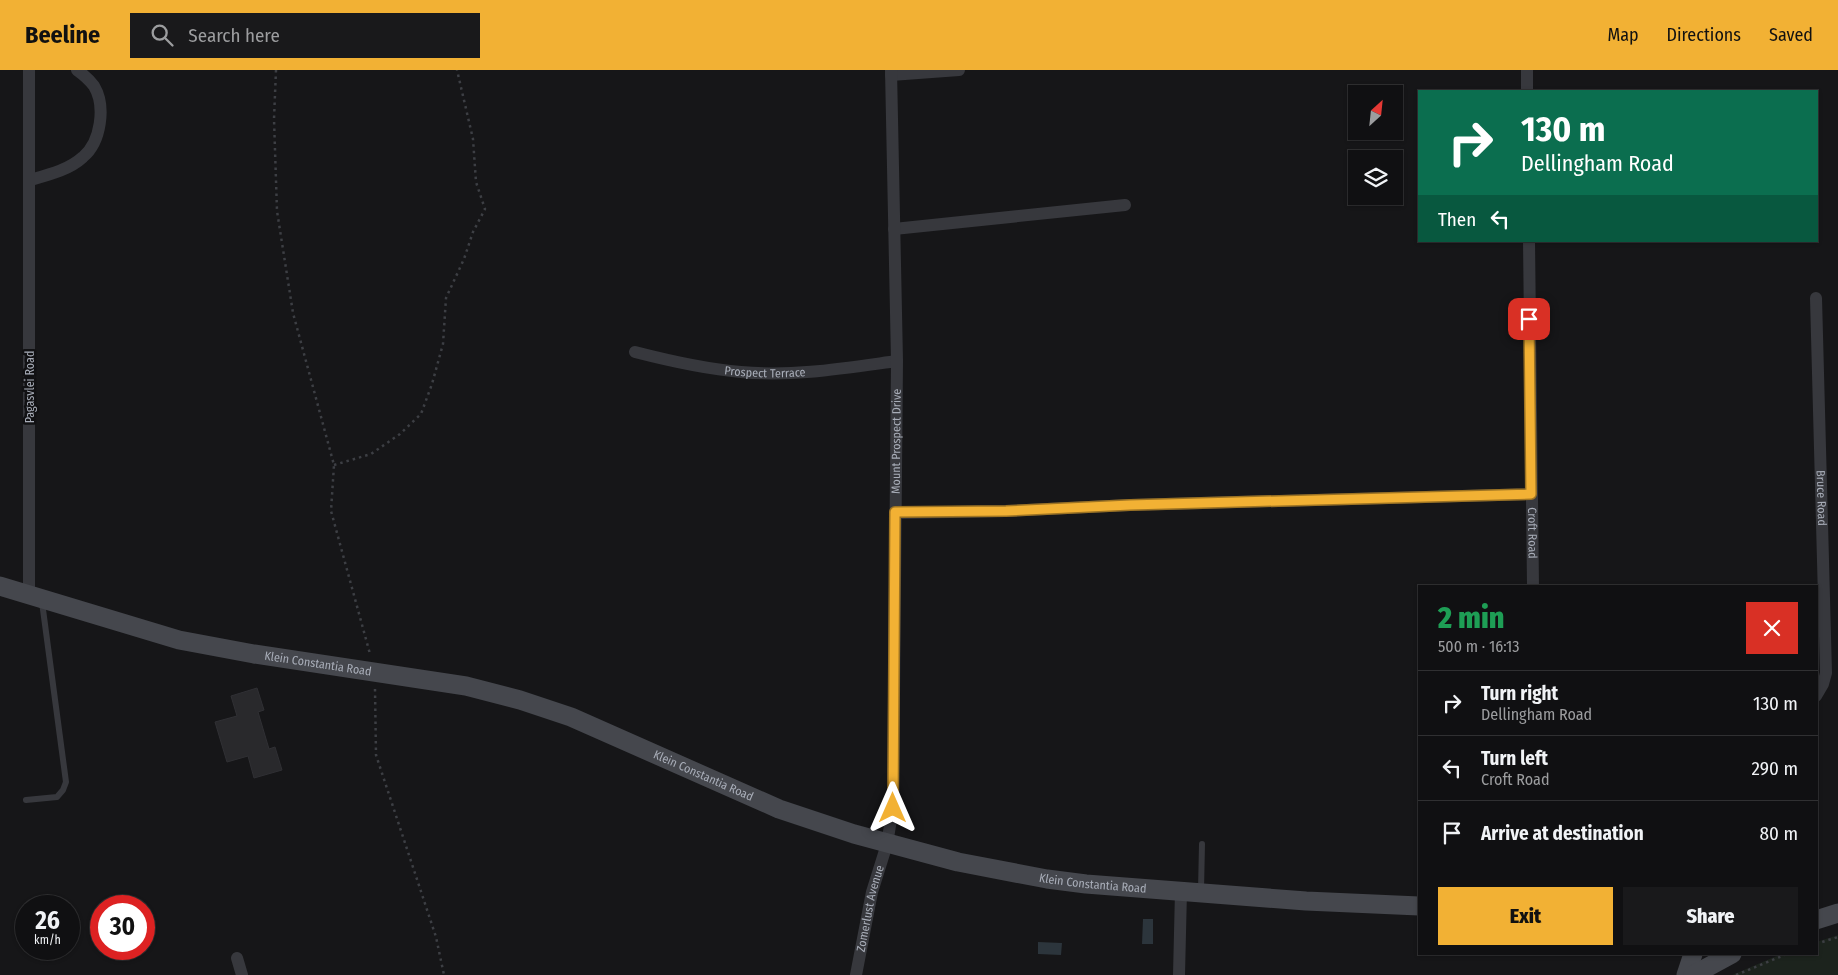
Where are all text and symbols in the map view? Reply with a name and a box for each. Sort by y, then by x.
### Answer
search box [130,13,480,58]
text: Beeline [25,21,100,49]
icon: search [148,21,176,49]
text: Search here [188,24,280,47]
text: Map [1607,24,1639,46]
text: Directions [1667,24,1741,46]
text: Saved [1769,24,1813,46]
north arrow [1348,85,1402,140]
map controls [1348,85,1403,205]
text: 130 m [1521,108,1605,150]
icon: right [1438,110,1503,175]
button: layers [1348,150,1403,205]
text: Dellingham Road [1521,150,1674,177]
icon: left [1486,205,1514,233]
text: Then [1438,208,1476,231]
pin [1508,298,1550,340]
icon: arrive [1515,305,1543,333]
street label: Pagasvlei Road [23,351,37,423]
street label: Prospect Terrace [724,363,806,380]
street label: Mount Prospect Drive [889,389,904,494]
street label: Bruce Road [1814,470,1829,526]
street label: Croft Road [1525,507,1540,559]
text: 2 min [1438,600,1504,636]
button: close [1746,602,1798,654]
text: 500 m · 16:13 [1438,637,1519,656]
street label: Klein Constantia Road [264,649,372,679]
text: Turn right [1481,682,1558,705]
icon: right [1438,689,1466,717]
text: 130 m [1753,692,1798,715]
text: Dellingham Road [1481,705,1592,724]
street label: Klein Constantia Road [651,747,756,804]
text: Turn left [1481,747,1548,770]
icon: left [1438,754,1466,782]
text: 290 m [1752,757,1798,780]
text: Croft Road [1481,770,1550,789]
position arrow [866,781,918,833]
icon: arrive [1438,819,1466,847]
text: Arrive at destination [1481,822,1644,845]
text: 80 m [1760,822,1798,845]
street label: Zomerlust Avenue [854,863,887,953]
street label: Klein Constantia Road [1038,871,1147,896]
button: Exit [1438,887,1613,945]
button: Share [1623,887,1798,945]
speed limit sign: 30 [90,895,155,960]
text: 26 [35,906,60,936]
text: km/h [34,933,61,947]

